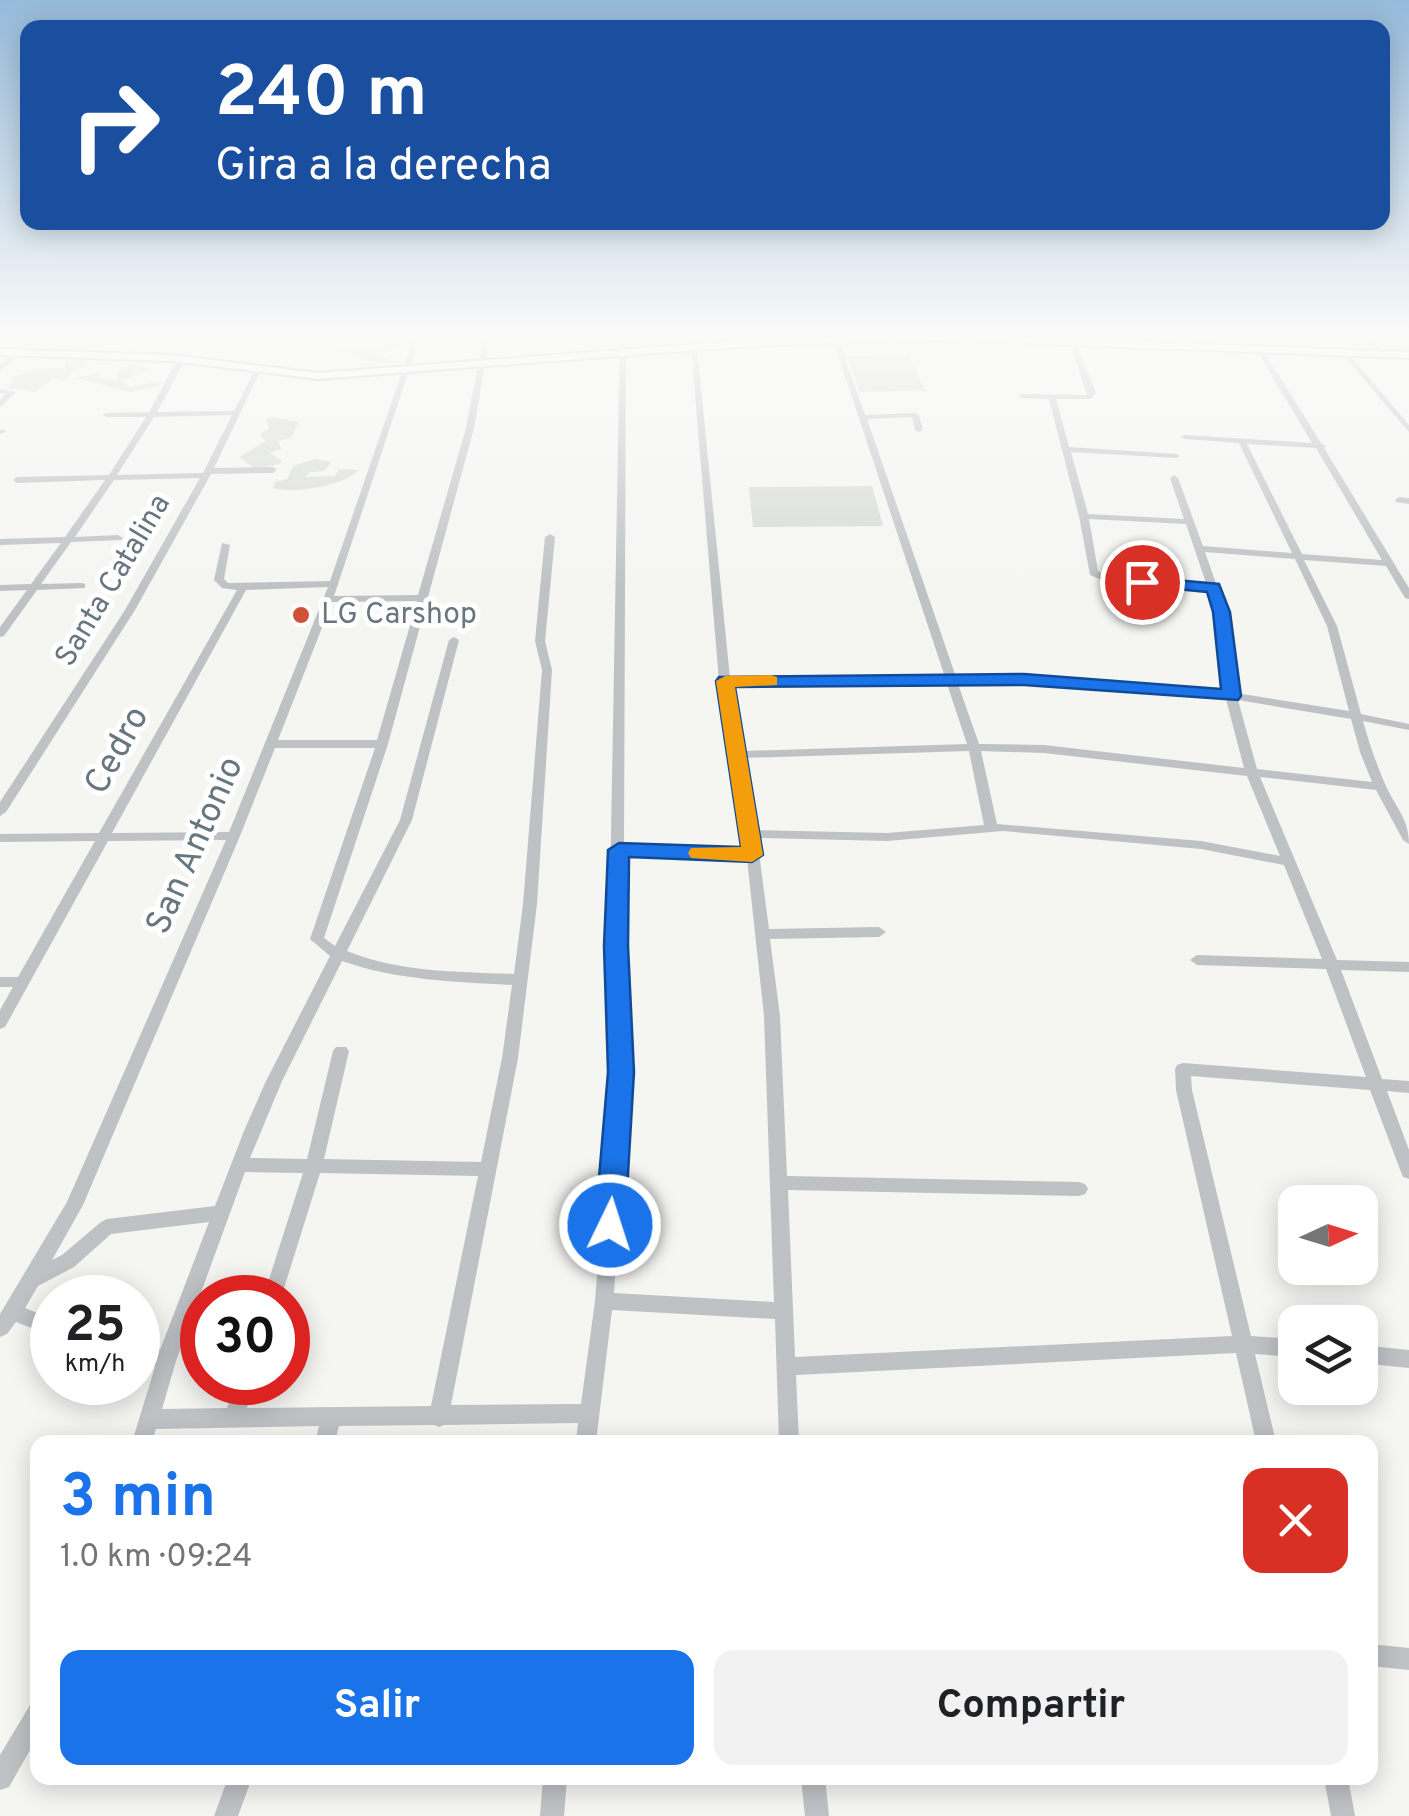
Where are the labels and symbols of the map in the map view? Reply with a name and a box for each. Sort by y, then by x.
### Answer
street label: Santa Catalina [48,488,180,674]
pin [1100,540,1185,625]
place label: LG Carshop [321,597,477,634]
marker: LG Carshop [290,604,312,626]
street label: Cedro [76,699,160,803]
street label: San Antonio [137,750,255,942]
position arrow [558,1173,662,1277]
north arrow [1278,1185,1378,1285]
speed limit sign: 30 [180,1275,310,1405]

